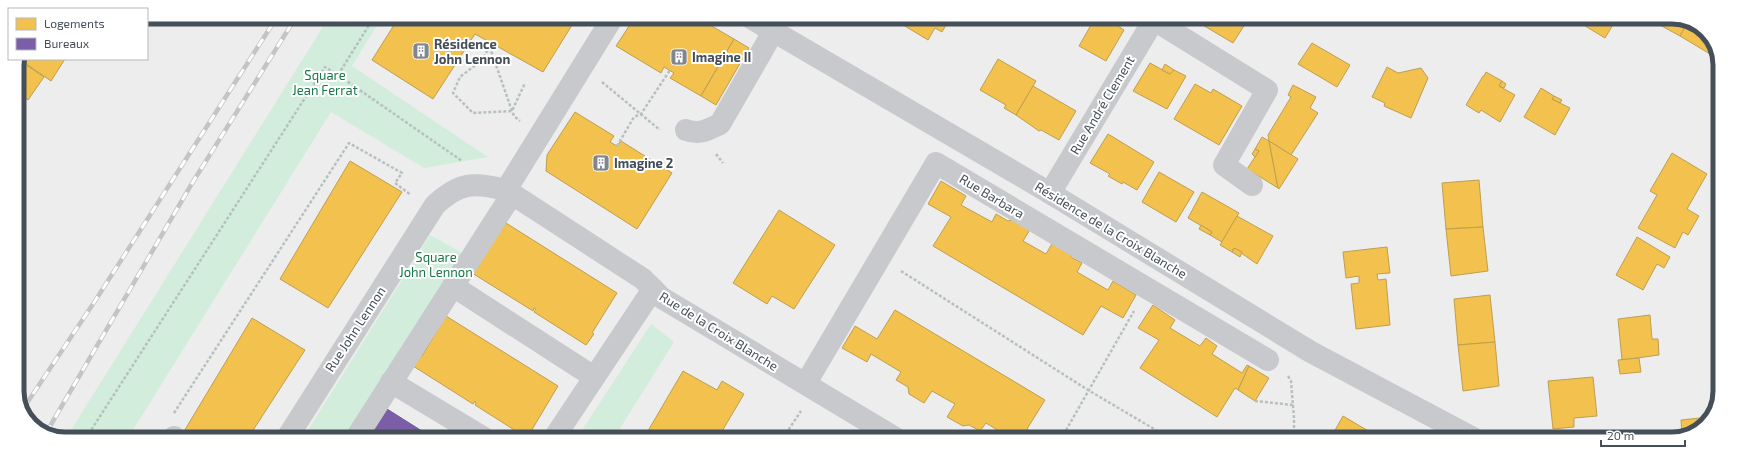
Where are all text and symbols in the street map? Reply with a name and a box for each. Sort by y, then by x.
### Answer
legend [8,8,148,60]
text: Logements [44,16,105,30]
text: Bureaux [44,36,90,50]
place label: Résidence John Lennon [434,36,511,67]
building icon: Résidence John Lennon [411,41,431,61]
building icon: Imagine II [669,47,689,67]
place label: Imagine II [692,49,751,65]
street label: Rue André Clement [1066,53,1138,157]
park label: Square Jean Ferrat [292,67,358,98]
building icon: Imagine 2 [591,153,611,173]
place label: Imagine 2 [614,155,673,171]
street label: Rue Barbara [957,170,1027,222]
street label: Résidence de la Croix Blanche [1032,178,1190,282]
park label: Square John Lennon [399,249,473,280]
street label: Rue John Lennon [321,283,389,375]
street label: Rue de la Croix Blanche [657,288,781,374]
scale bar [1601,422,1685,448]
text: 20 m [1607,428,1634,442]

